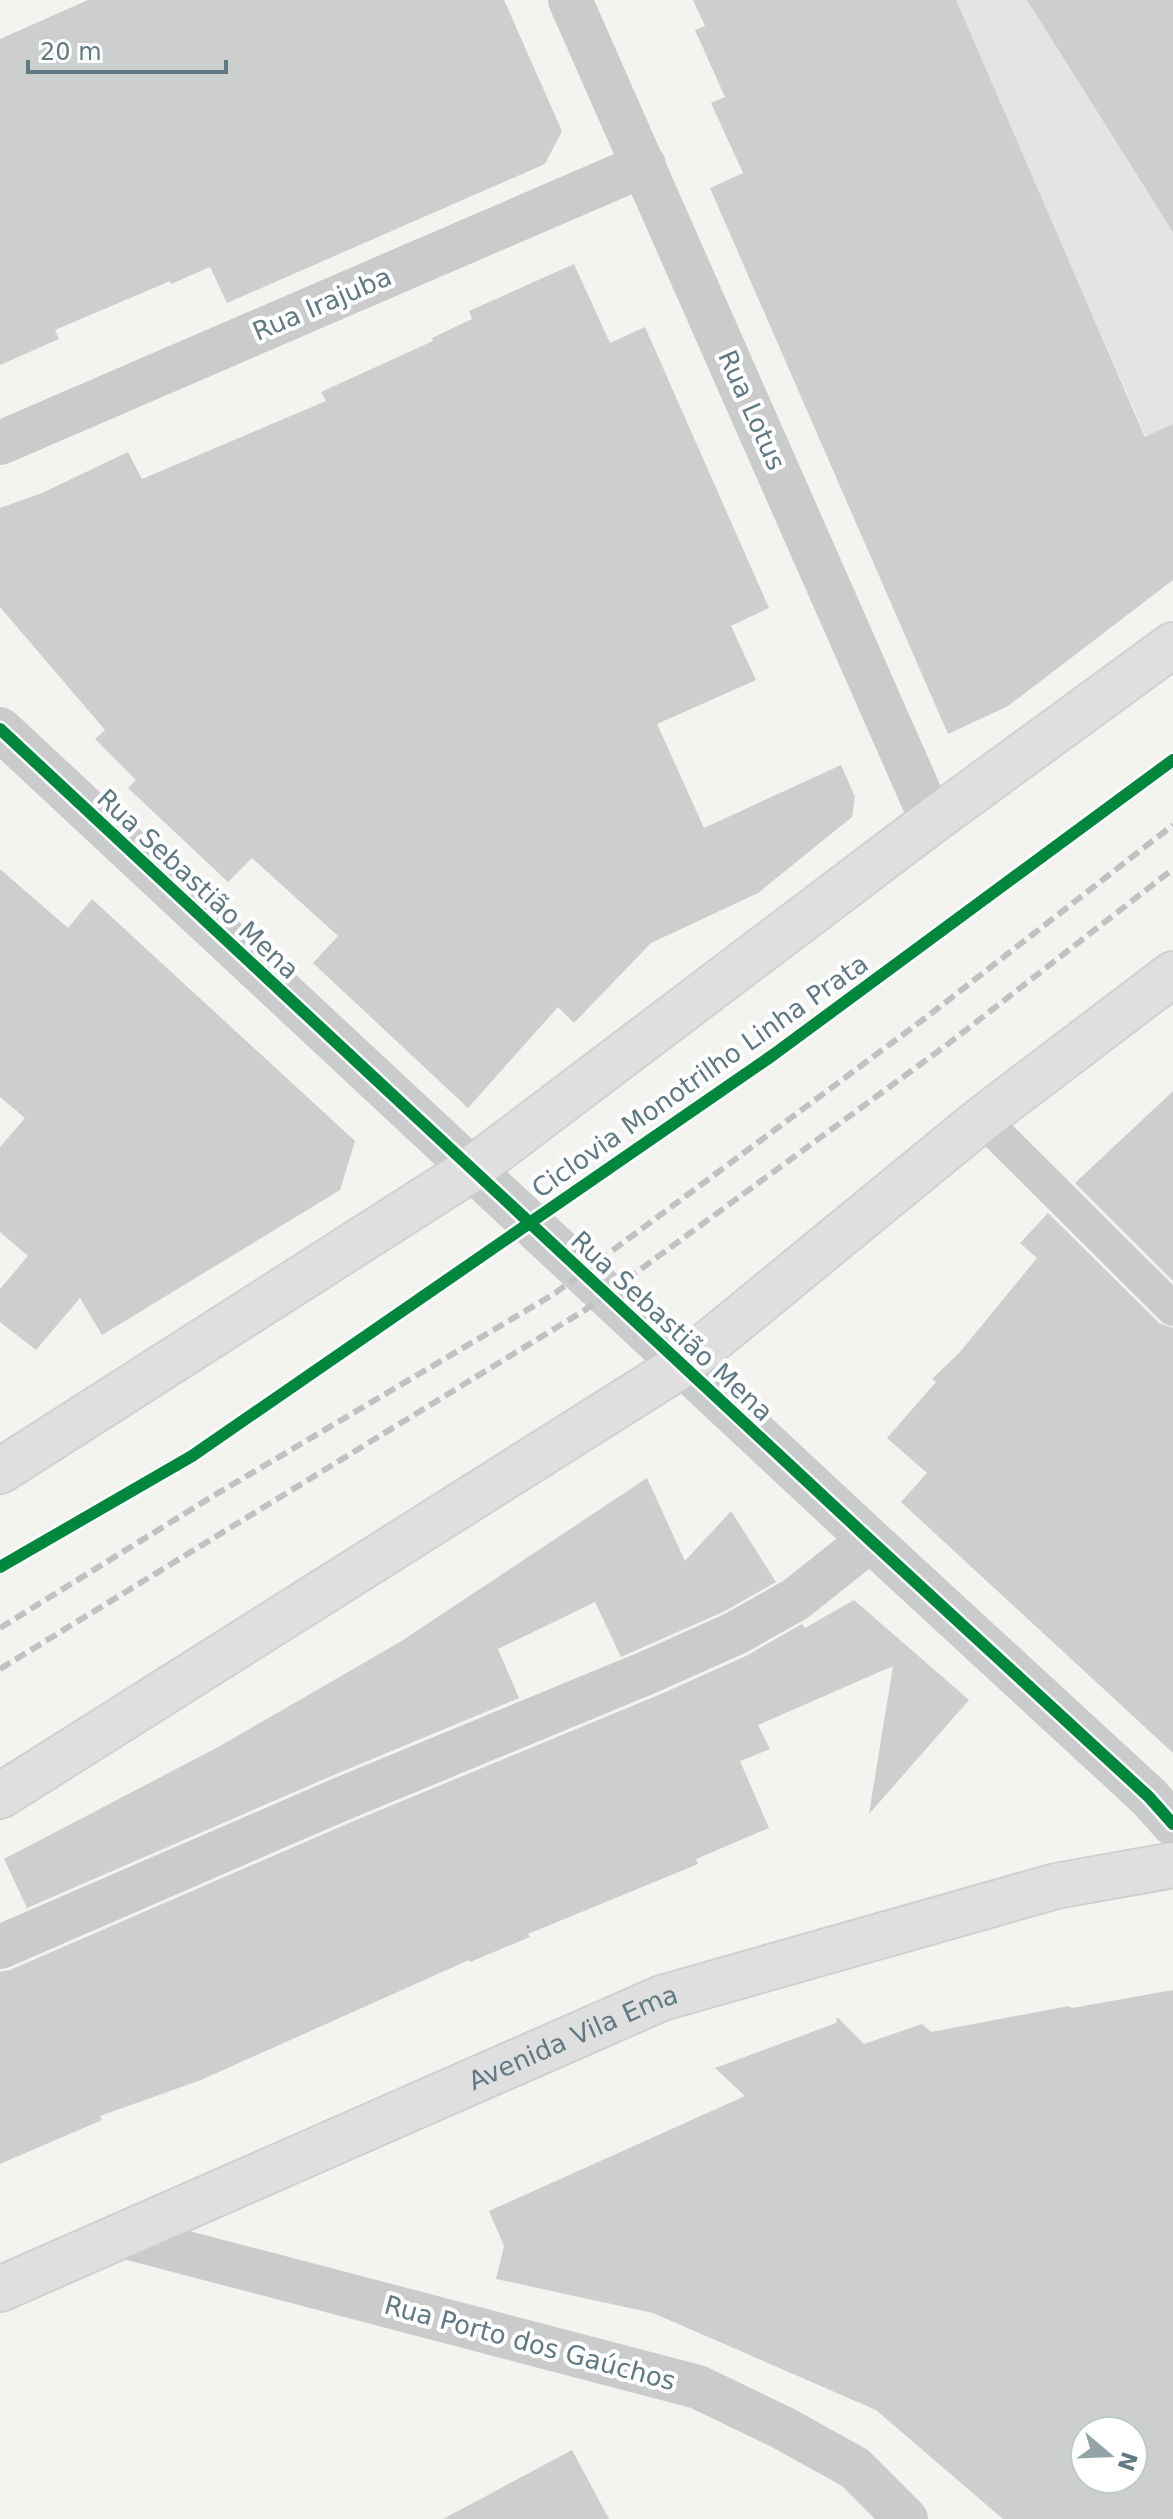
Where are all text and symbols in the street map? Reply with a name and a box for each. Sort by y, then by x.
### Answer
scale bar [28,24,226,74]
text: 20 m [40,38,102,66]
street label: Rua Irajuba [248,261,396,347]
street label: Rua Lotus [712,346,792,474]
street label: Rua Sebastião Mena [91,783,305,985]
street label: Ciclovia Monotrilho Linha Prata [526,948,874,1204]
street label: Rua Sebastião Mena [565,1225,779,1427]
street label: Avenida Vila Ema [464,1979,681,2096]
street label: Rua Porto dos Gaúchos [381,2290,679,2396]
north arrow [1069,2415,1149,2495]
text: N [1113,2449,1142,2474]

